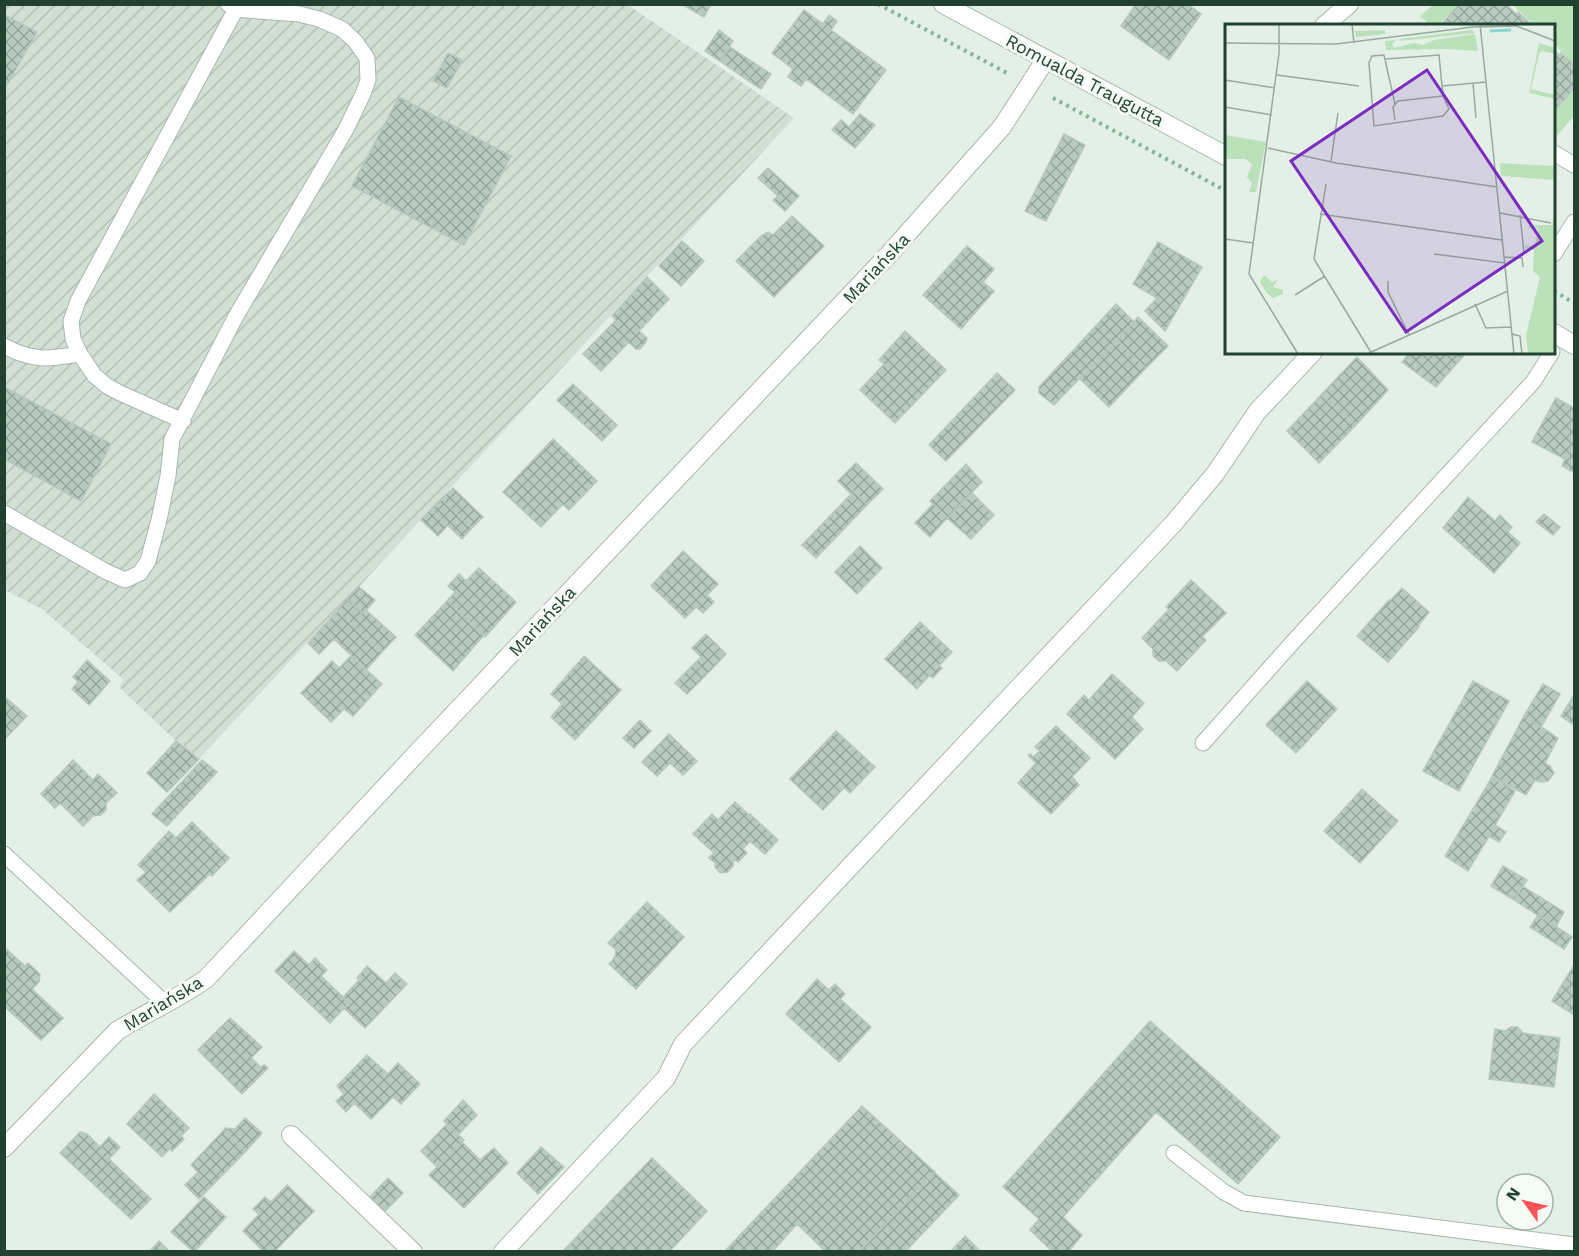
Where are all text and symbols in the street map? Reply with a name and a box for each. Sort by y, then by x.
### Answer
inset map [1225,24,1555,354]
street label: Romualda Traugutta [1002,29,1168,131]
street label: Mariańska [838,228,914,308]
street label: Mariańska [504,581,580,661]
street label: Mariańska [120,971,206,1035]
north arrow [1495,1172,1555,1232]
text: N [1502,1184,1524,1204]

